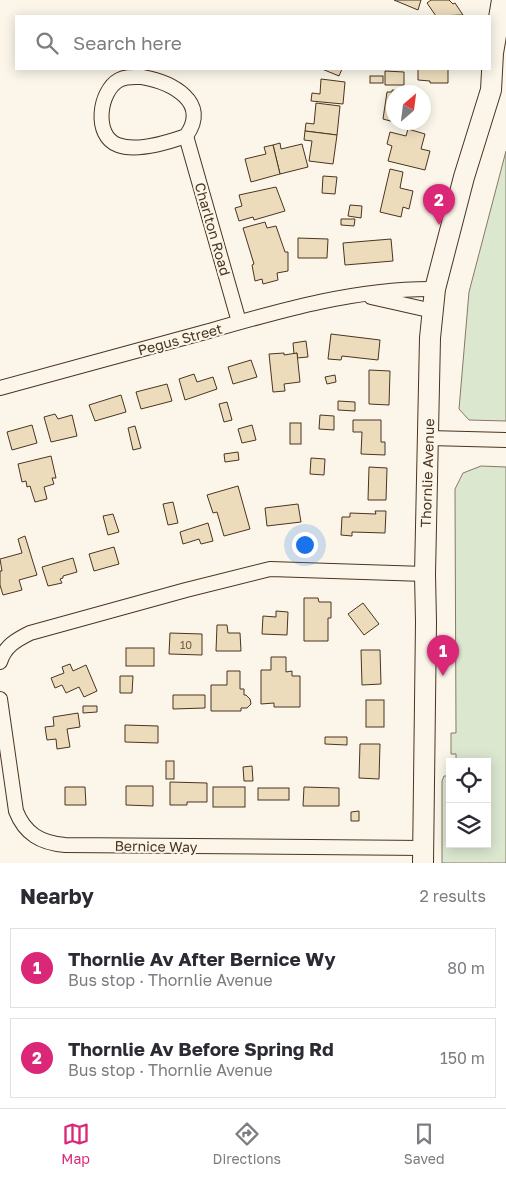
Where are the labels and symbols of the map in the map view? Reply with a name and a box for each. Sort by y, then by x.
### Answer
north arrow [386,85,431,130]
street label: Charlton Road [192,180,234,278]
pin: 2 [423,184,455,225]
street label: Pegus Street [136,320,224,358]
street label: Thornlie Avenue [417,418,437,528]
your location [292,532,318,558]
pin: 1 [427,635,459,676]
house number: 10 [180,638,192,651]
street label: Bernice Way [114,837,198,855]

